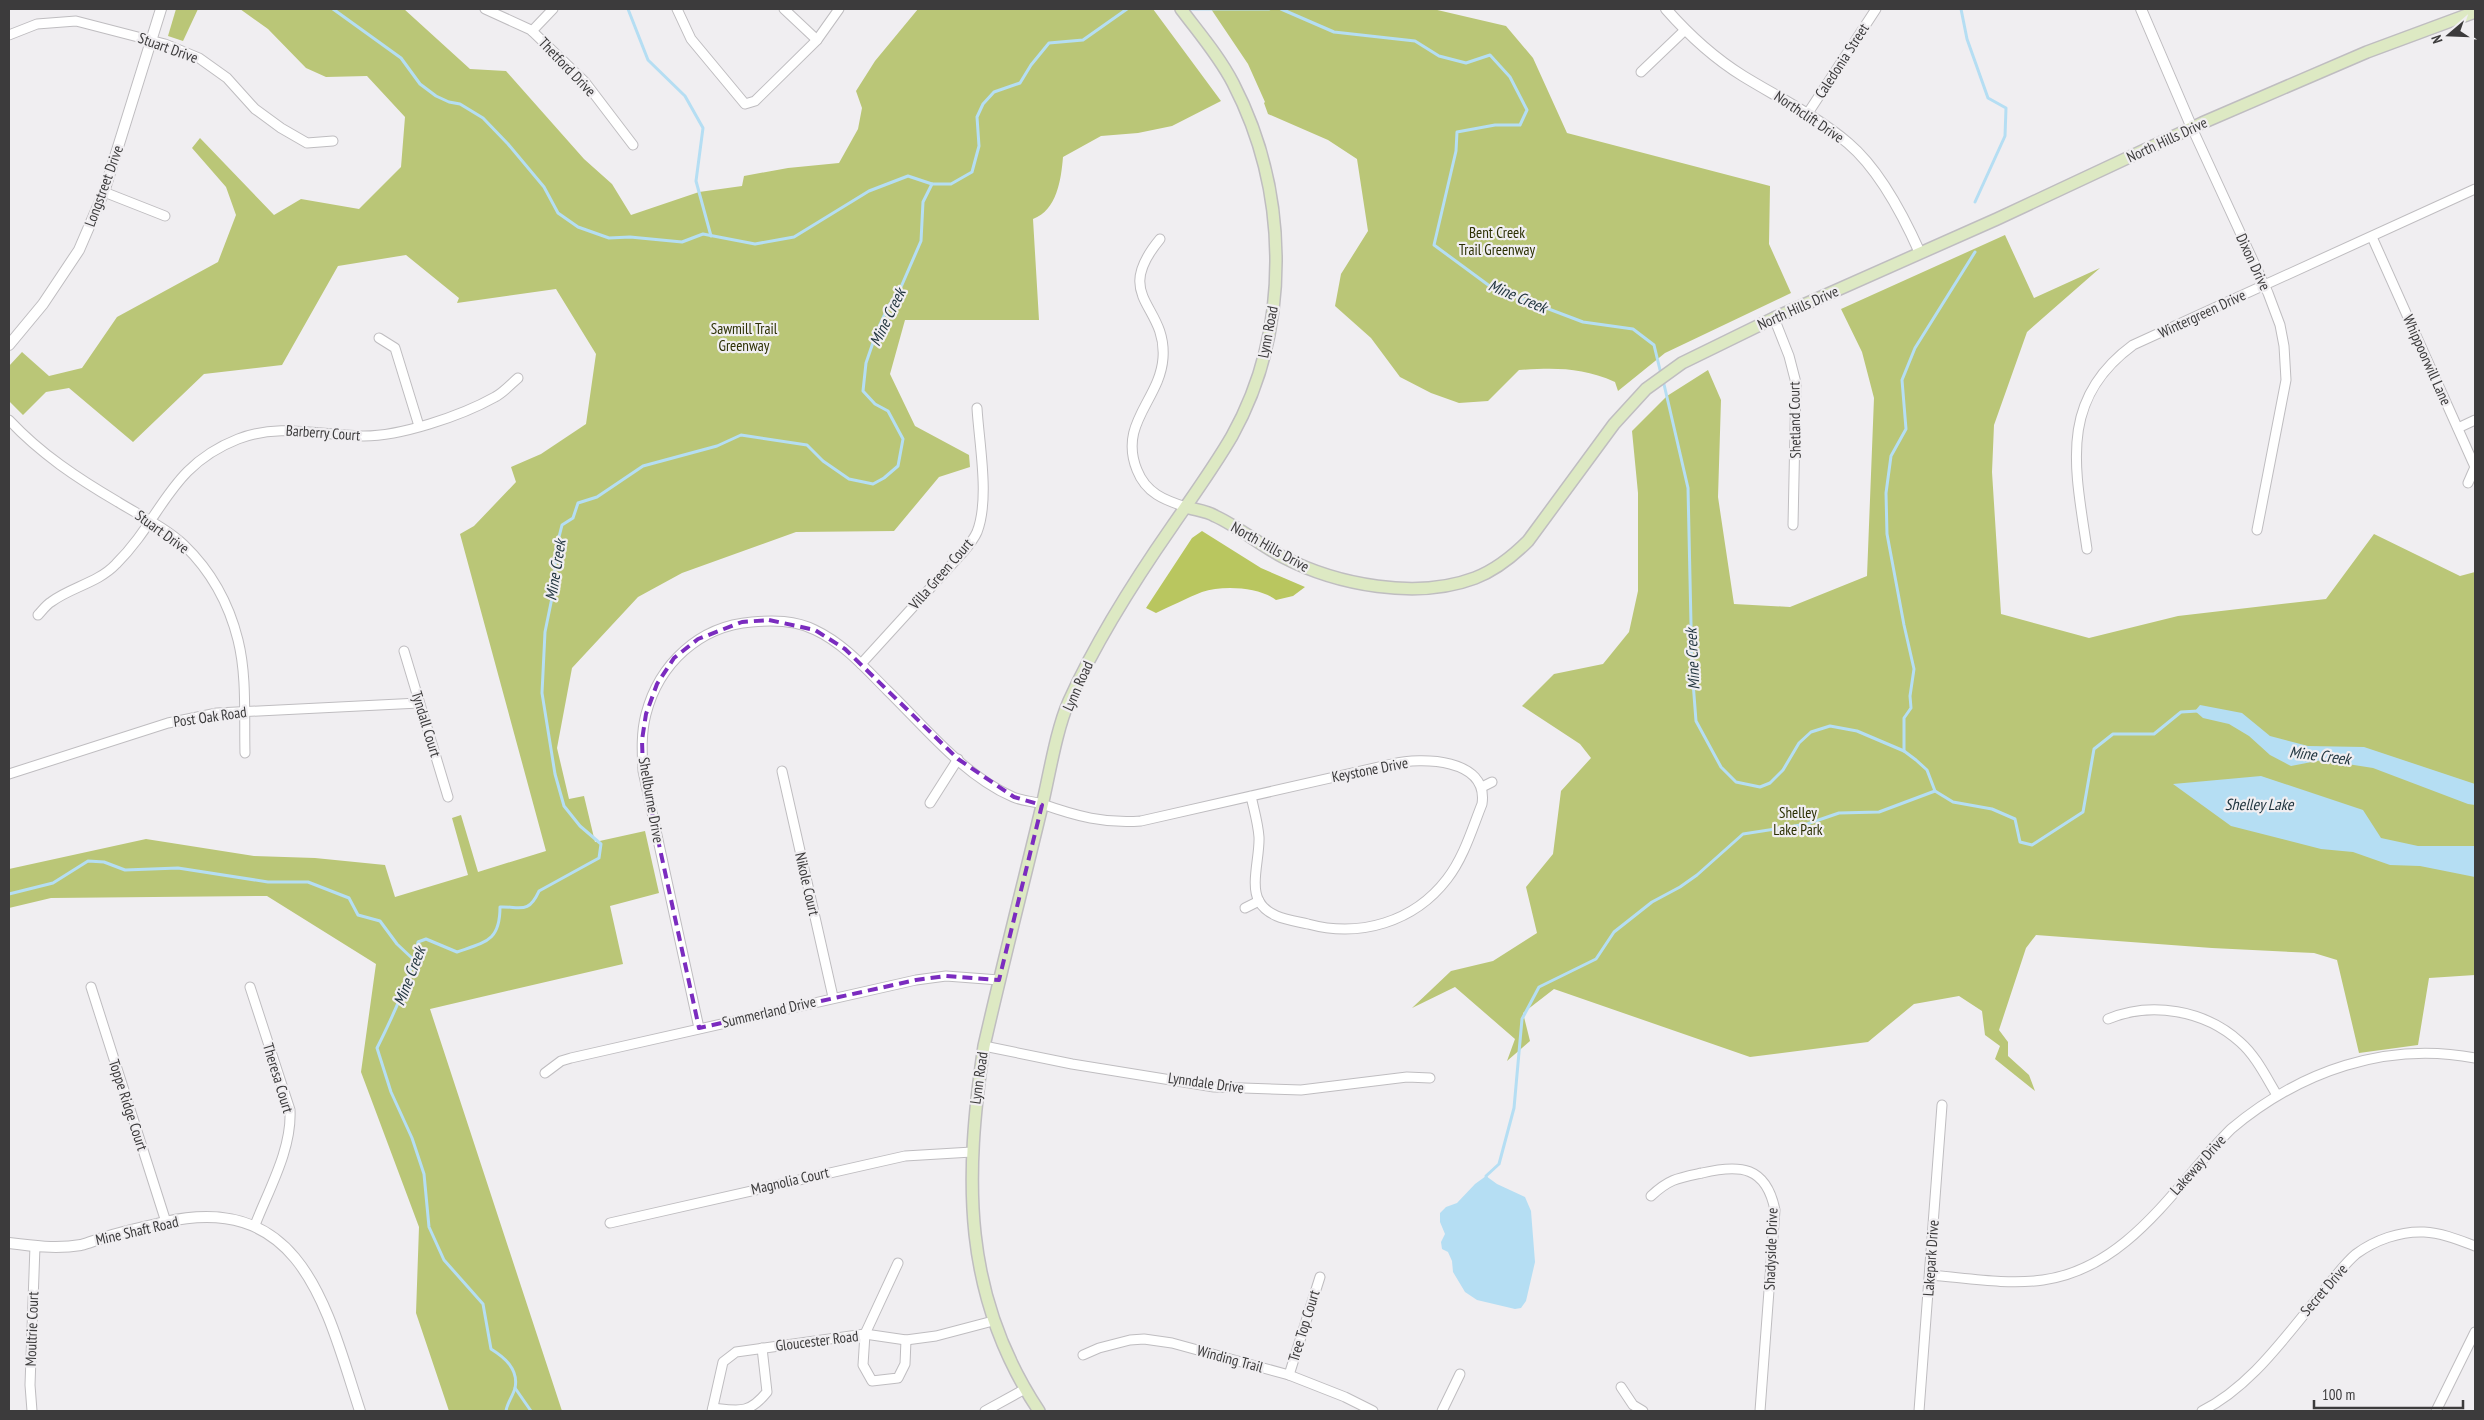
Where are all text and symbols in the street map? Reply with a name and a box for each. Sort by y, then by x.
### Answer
north arrow [2424,10,2474,60]
street label: Caledonia Street [1810,20,1873,102]
street label: Stuart Drive [136,28,201,67]
street label: Thetford Drive [535,33,600,100]
text: N [2427,33,2446,46]
street label: Northclift Drive [1771,86,1848,147]
street label: North Hills Drive [2123,113,2210,166]
street label: Longstreet Drive [80,143,127,229]
park label: Bent Creek Trail Greenway [1459,223,1536,259]
street label: Dixon Drive [2232,230,2275,293]
water label: Mine Creek [1486,275,1552,318]
street label: North Hills Drive [1754,281,1841,334]
water label: Mine Creek [865,283,910,349]
street label: Wintergreen Drive [2155,285,2248,342]
street label: Lynn Road [1253,304,1282,360]
street label: Whippoorwill Lane [2399,312,2456,408]
park label: Sawmill Trail Greenway [711,319,778,355]
street label: Shetland Court [1784,381,1805,459]
street label: Barberry Court [285,420,361,445]
street label: Stuart Drive [132,506,193,558]
street label: North Hills Drive [1228,517,1313,576]
street label: Villa Green Court [904,534,977,614]
water label: Mine Creek [540,536,570,602]
water label: Mine Creek [1680,626,1704,690]
street label: Lynn Road [1058,658,1097,714]
street label: Tyndall Court [407,689,446,759]
street label: Post Oak Road [172,702,248,731]
water label: Mine Creek [2288,741,2354,769]
street label: Keystone Drive [1330,753,1410,786]
street label: Shellburne Drive [635,756,668,844]
water label: Shelley Lake [2225,794,2295,814]
park label: Shelley Lake Park [1773,803,1823,839]
street label: Nikole Court [791,850,824,917]
water label: Mine Creek [389,942,430,1008]
street label: Summerland Drive [720,991,818,1032]
street label: Theresa Court [259,1041,298,1115]
street label: Lynn Road [965,1051,992,1105]
street label: Toppe Ridge Court [105,1057,152,1153]
street label: Lynndale Drive [1167,1068,1245,1097]
street label: Lakeway Drive [2166,1131,2230,1199]
street label: Magnolia Court [749,1162,831,1199]
street label: Shadyside Drive [1760,1207,1781,1291]
street label: Mine Shaft Road [94,1212,180,1249]
street label: Lakepark Drive [1918,1219,1943,1297]
street label: Secret Drive [2296,1260,2351,1320]
street label: Tree Top Court [1284,1288,1323,1364]
street label: Moultrie Court [21,1291,42,1367]
street label: Gloucester Road [774,1326,859,1355]
street label: Winding Trail [1195,1341,1266,1377]
scale bar [2314,1378,2463,1410]
text: 100 m [2322,1385,2355,1404]

